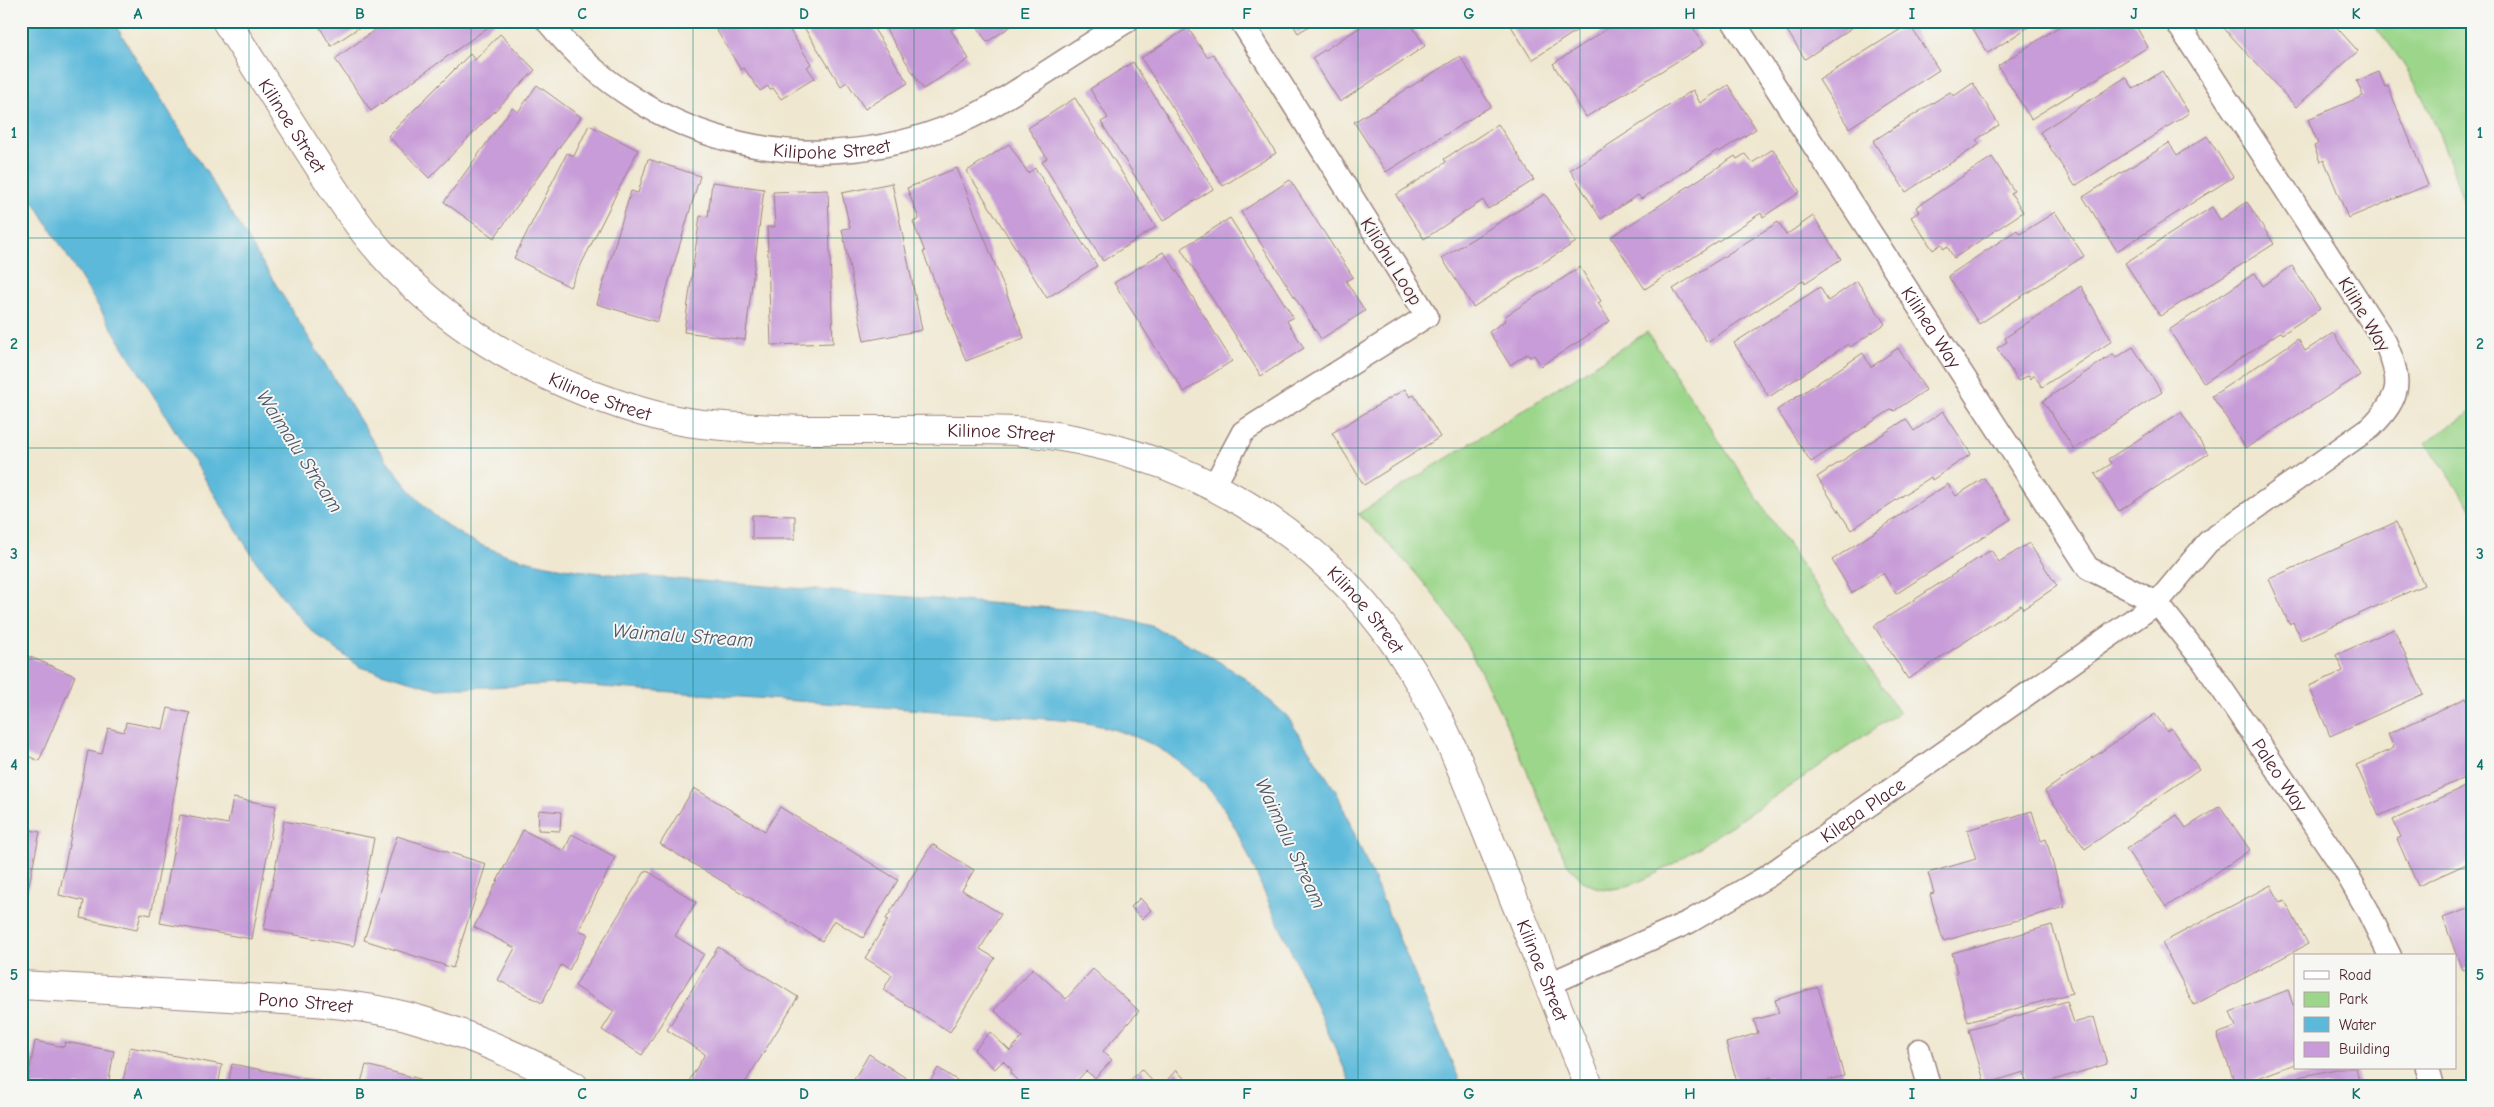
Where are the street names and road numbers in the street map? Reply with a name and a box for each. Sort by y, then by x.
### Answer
street label: Kilinoe Street [254,75,330,178]
street label: Kilipohe Street [772,134,893,164]
street label: Kiliohu Loop [1356,214,1427,309]
street label: Kilihe Way [2333,273,2395,356]
street label: Kilihea Way [1896,283,1966,373]
street label: Kilinoe Street [545,368,654,426]
street label: Kilinoe Street [947,420,1057,448]
street label: Kilinoe Street [1322,562,1408,658]
street label: Paleo Way [2247,735,2312,816]
street label: Kilepa Place [1817,773,1910,848]
street label: Kilinoe Street [1512,917,1572,1025]
street label: Pono Street [258,988,354,1018]

